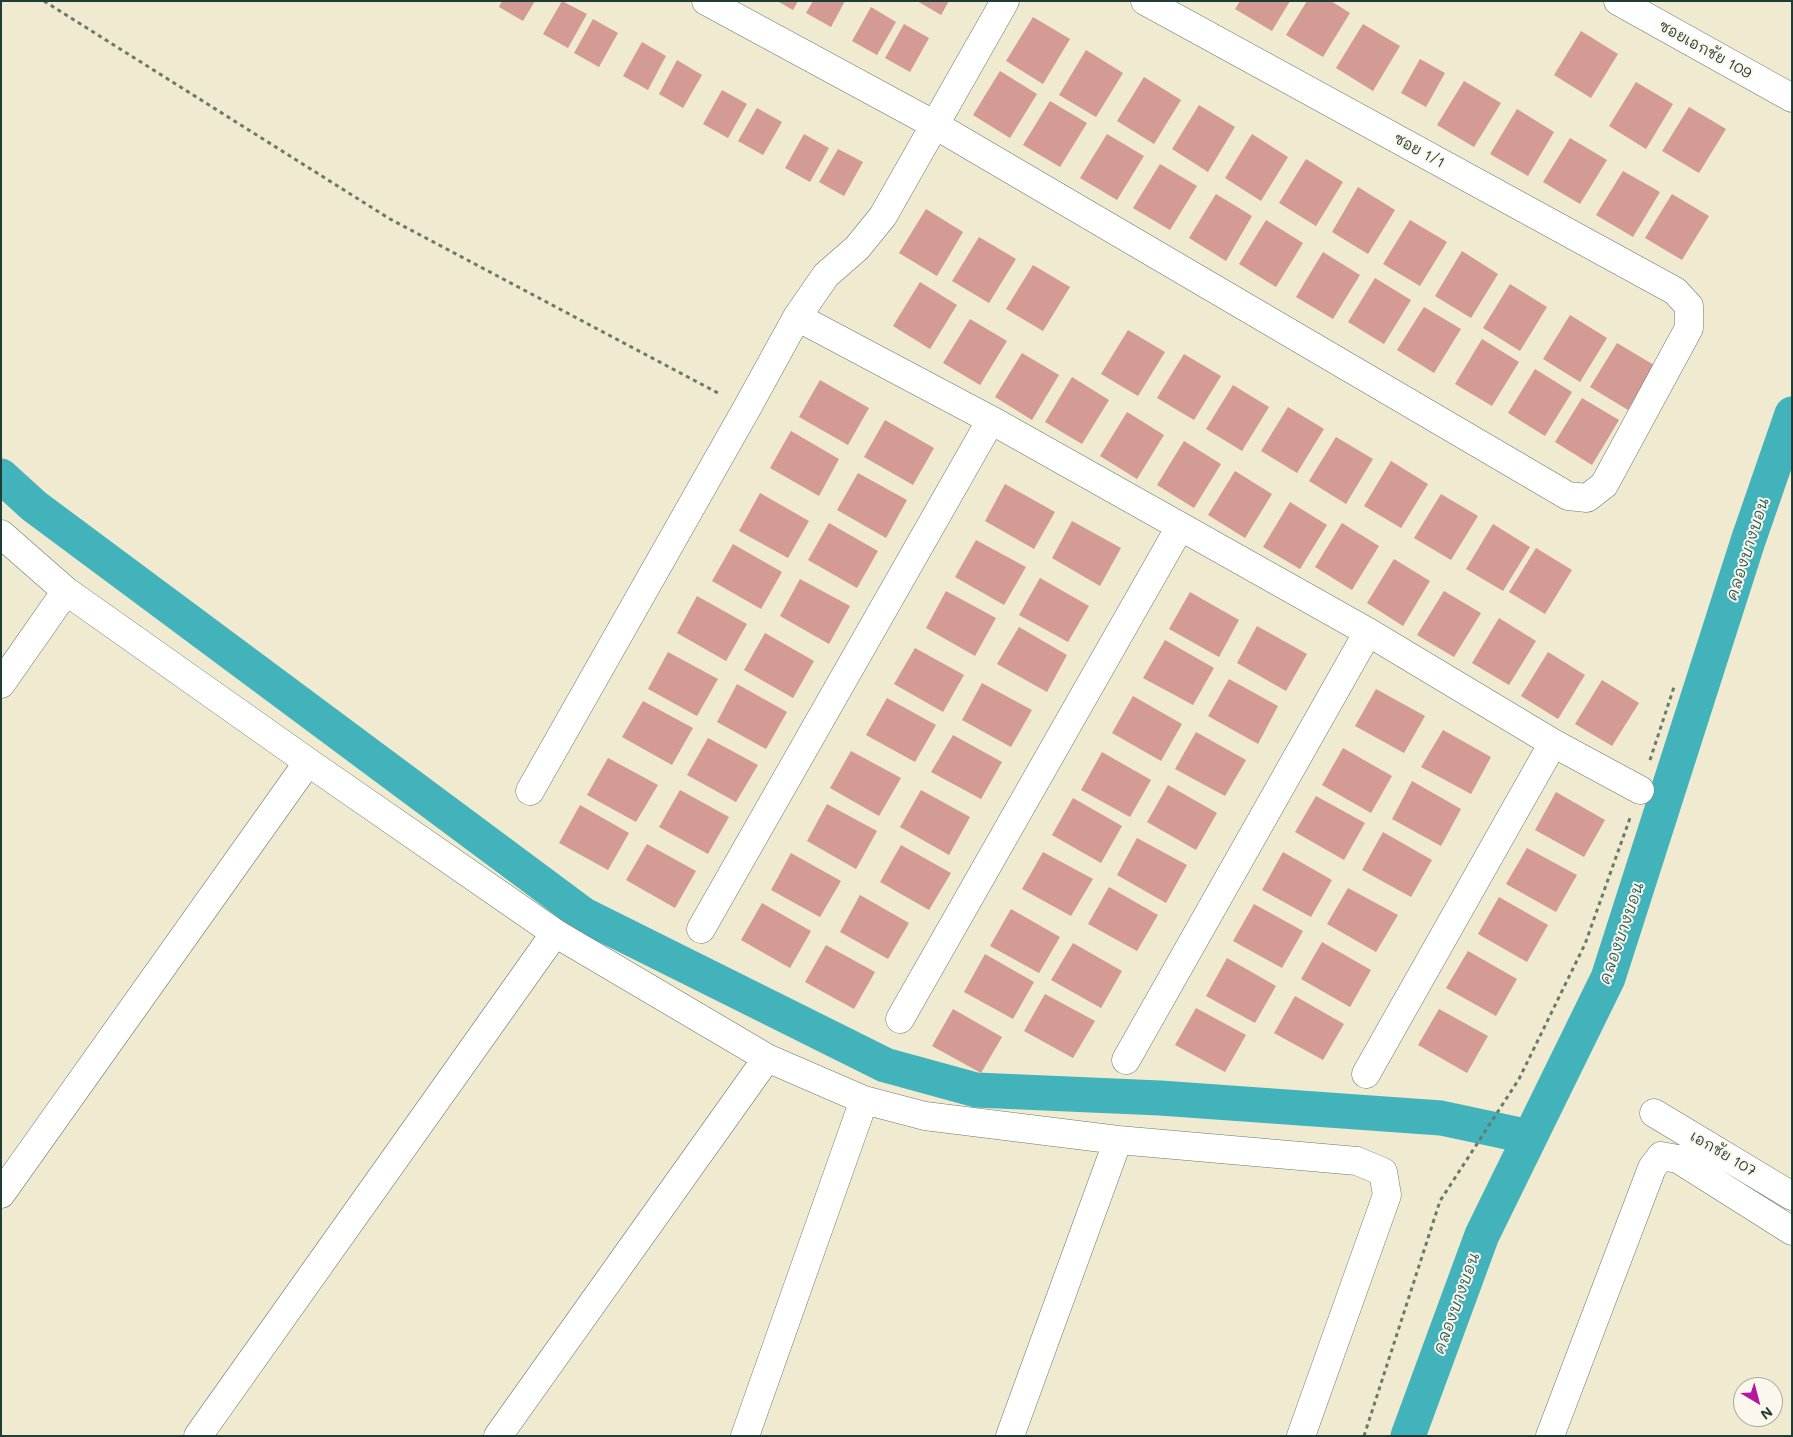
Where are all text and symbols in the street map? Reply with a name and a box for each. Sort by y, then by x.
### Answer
street label: ซอยเอกชัย 109 [1655,17,1755,83]
street label: ซอย 1/1 [1390,130,1448,172]
water label: คลองบางบอน [1722,495,1774,603]
water label: คลองบางบอน [1595,879,1649,987]
street label: เอกชัย 107 [1687,1127,1759,1181]
water label: คลองบางบอน [1430,1249,1484,1357]
north arrow [1733,1377,1783,1427]
text: N [1757,1403,1777,1424]

